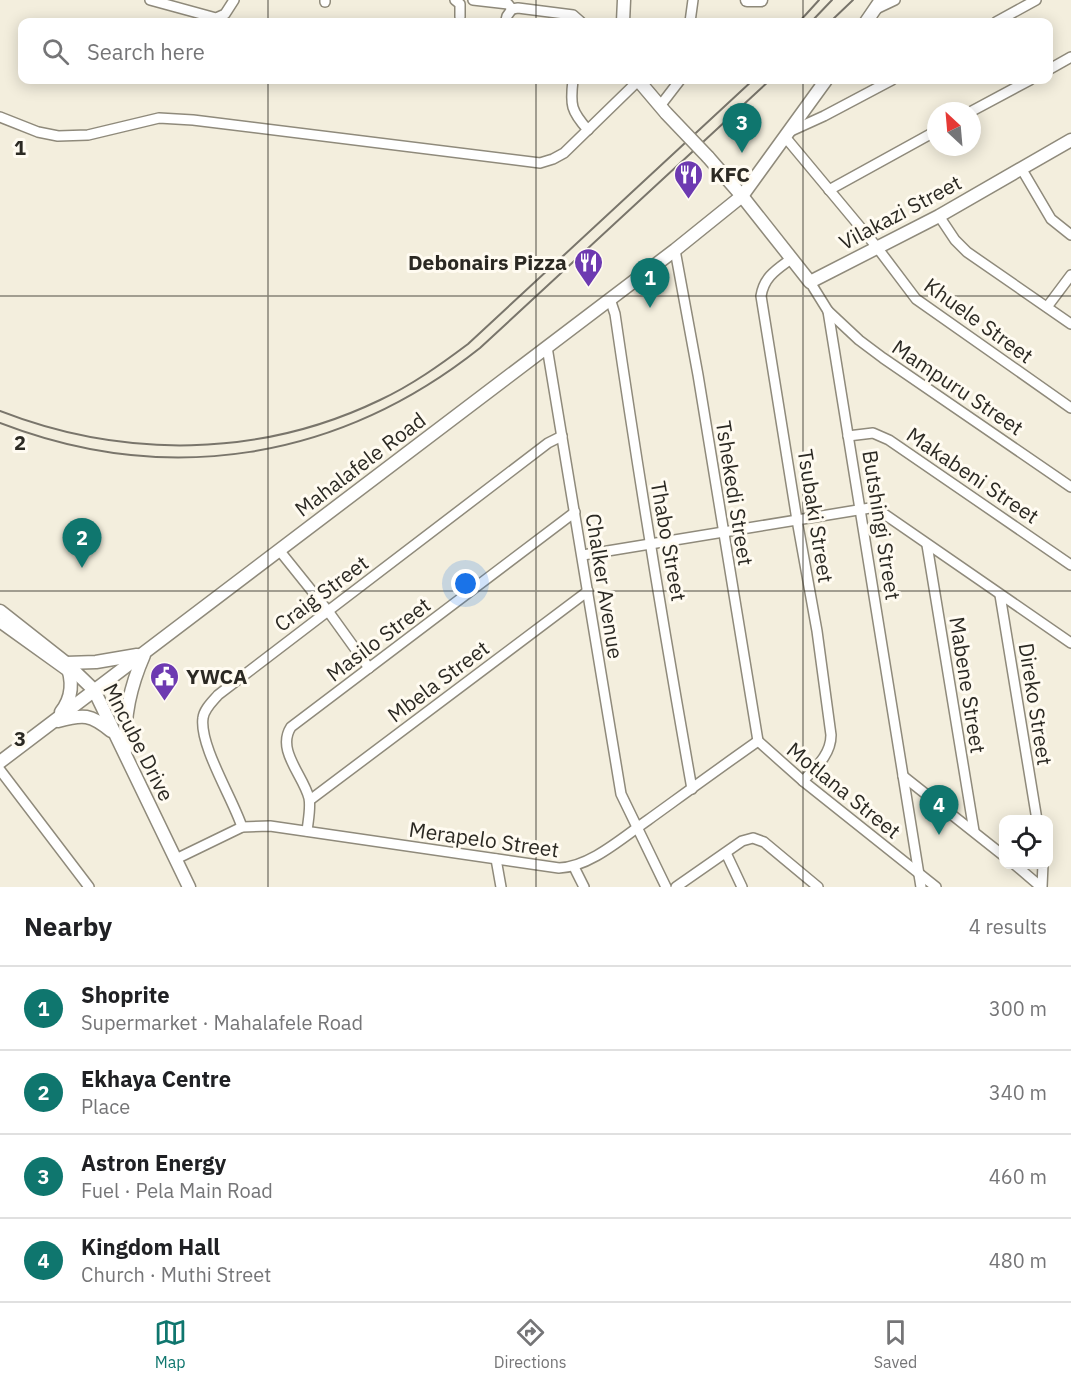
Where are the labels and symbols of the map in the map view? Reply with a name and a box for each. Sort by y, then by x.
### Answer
north arrow [927,102,981,156]
pin: 3 [722,104,762,153]
text: 1 [14,134,26,161]
restaurant icon: KFC [673,158,705,200]
place label: KFC [710,160,750,188]
street label: Vilakazi Street [834,168,966,256]
restaurant icon: Debonairs Pizza [572,246,604,288]
place label: Debonairs Pizza [408,248,567,276]
pin: 1 [630,258,670,308]
street label: Khuele Street [919,271,1039,369]
street label: Mampuru Street [887,333,1029,441]
street label: Mahalafele Road [289,406,431,522]
street label: Tshekedi Street [710,418,760,568]
street label: Makabeni Street [901,420,1045,530]
text: 2 [14,429,26,456]
street label: Tsubaki Street [792,447,840,585]
street label: Butshingi Street [856,448,908,602]
street label: Thabo Street [645,479,693,603]
street label: Chalker Avenue [580,511,630,661]
pin: 2 [62,518,101,568]
street label: Craig Street [268,548,374,638]
your location [451,569,480,598]
street label: Masilo Street [320,591,436,687]
street label: Mabene Street [943,615,993,755]
street label: Mbela Street [382,634,494,728]
street label: Direko Street [1013,641,1059,767]
public building icon: YWCA [149,660,181,702]
place label: YWCA [186,662,247,690]
street label: Mncube Drive [97,678,181,806]
text: 3 [14,725,26,752]
street label: Motlana Street [781,735,907,845]
pin: 4 [920,786,958,835]
street label: Merapelo Street [407,815,561,863]

